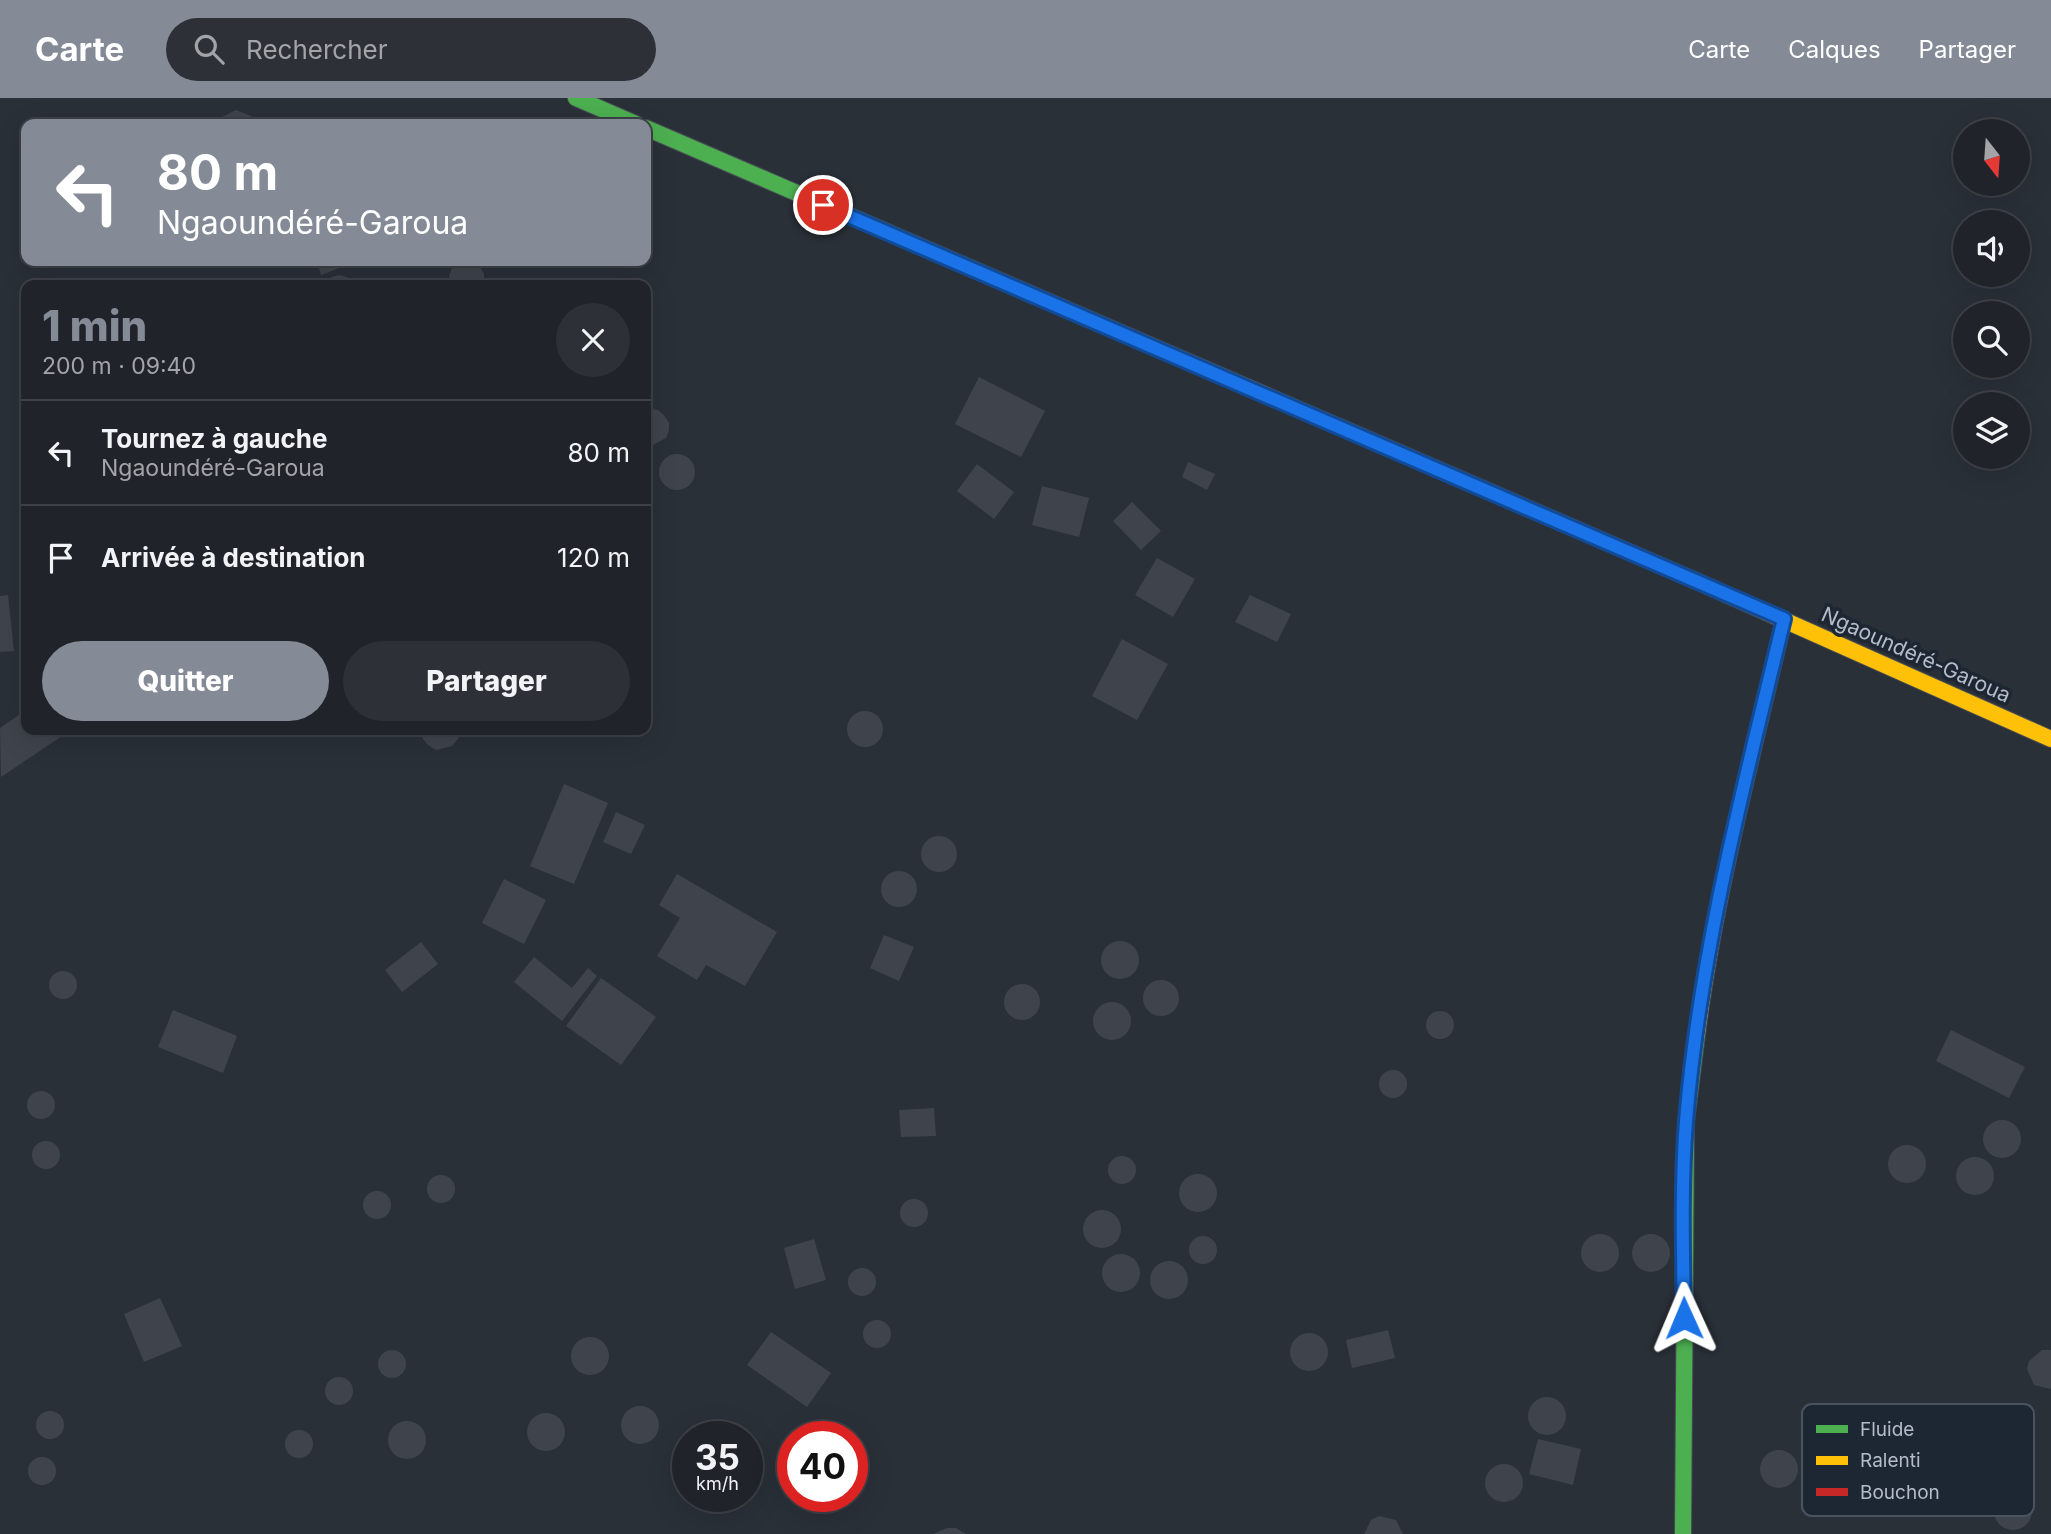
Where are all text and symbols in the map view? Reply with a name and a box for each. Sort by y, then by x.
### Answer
search box [166,18,656,81]
text: Carte [35,29,124,69]
icon: search [190,30,228,68]
text: Rechercher [246,34,388,65]
text: Carte [1688,35,1750,64]
text: Calques [1788,35,1881,64]
text: Partager [1919,35,2016,64]
north arrow [1953,119,2030,196]
map controls [1953,119,2030,469]
text: 80 m [157,143,278,202]
icon: left [42,147,133,238]
pin [793,175,853,235]
icon: arrive [804,186,842,224]
text: Ngaoundéré-Garoua [157,203,468,242]
button: sound [1953,210,2030,287]
text: 1 min [42,300,147,351]
button: search [1953,301,2030,378]
button: close [556,303,630,377]
text: 200 m · 09:40 [42,352,196,380]
button: layers [1953,392,2030,469]
text: Tournez à gauche [101,423,327,454]
icon: left [42,434,80,472]
text: 80 m [567,437,630,468]
text: Ngaoundéré-Garoua [101,454,325,482]
icon: arrive [42,539,80,577]
text: Arrivée à destination [101,542,366,573]
text: 120 m [557,542,630,573]
street label: Ngaoundéré-Garoua [1818,602,2015,708]
button: Quitter [42,641,329,721]
button: Partager [343,641,630,721]
position arrow [1647,1281,1721,1355]
legend [1802,1404,2034,1516]
text: Fluide [1860,1418,1914,1441]
speed limit sign: 40 [777,1421,868,1512]
text: 35 [695,1436,740,1478]
text: Ralenti [1860,1449,1921,1472]
text: km/h [696,1473,739,1494]
text: Bouchon [1860,1481,1940,1504]

